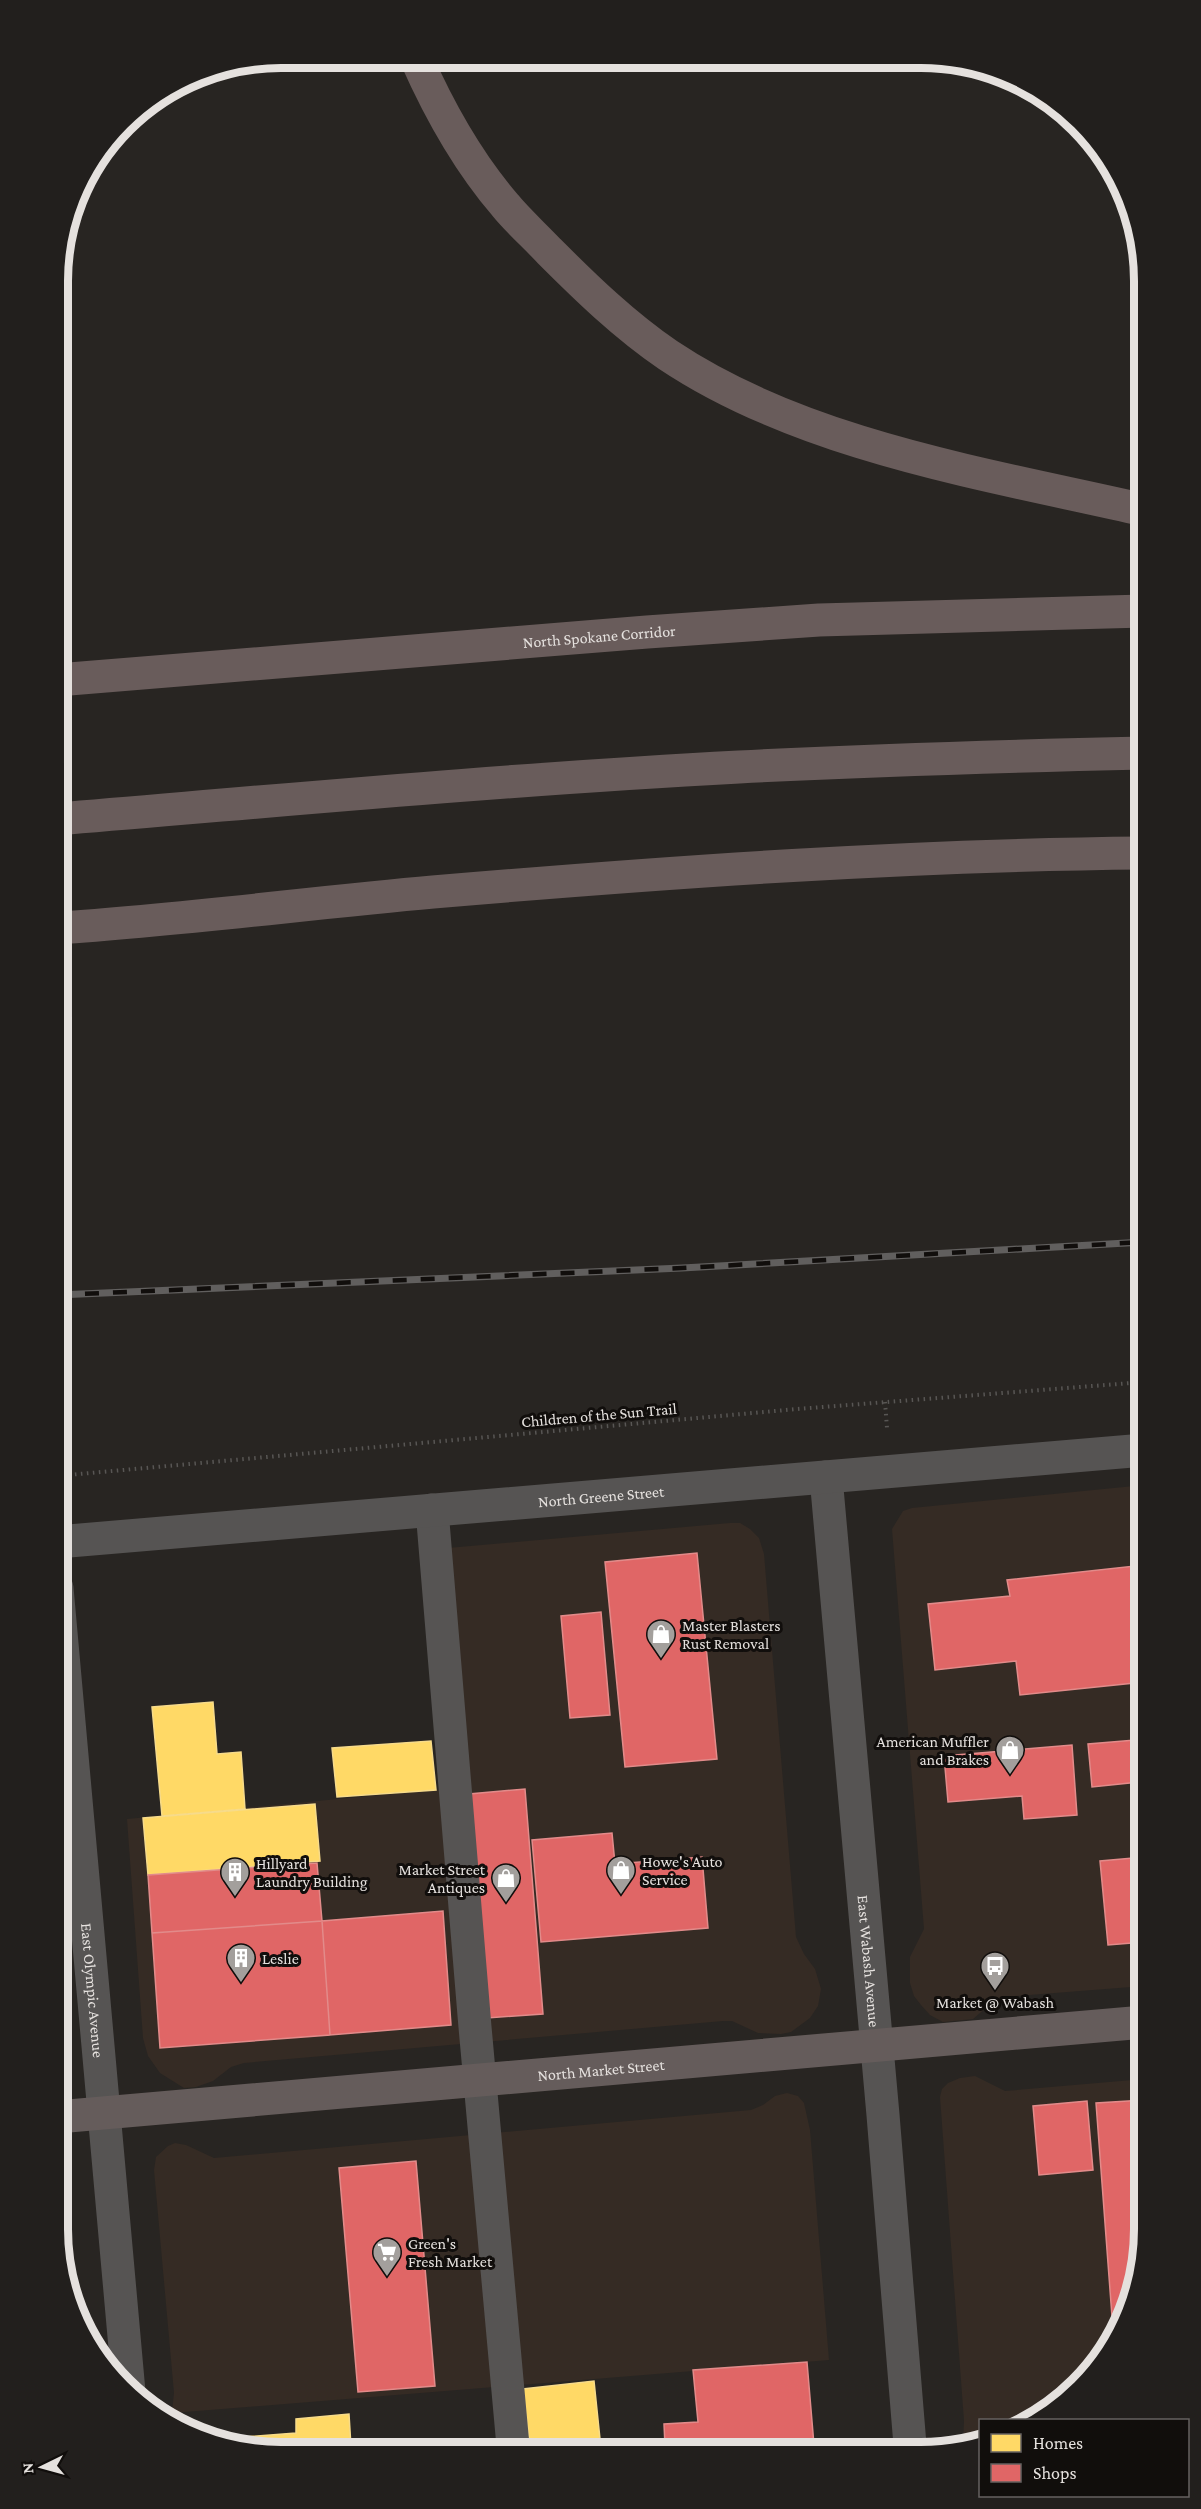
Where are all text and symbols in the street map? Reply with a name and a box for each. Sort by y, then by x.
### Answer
street label: North Spokane Corridor [522,622,677,651]
street label: Children of the Sun Trail [521,1400,677,1430]
street label: North Greene Street [537,1482,666,1510]
place label: Master Blasters Rust Removal [682,1617,781,1652]
shop icon: Master Blasters Rust Removal [645,1618,677,1660]
place label: American Muffler and Brakes [877,1733,989,1768]
shop icon: American Muffler and Brakes [994,1734,1026,1776]
place label: Howe's Auto Service [642,1853,723,1888]
shop icon: Howe's Auto Service [605,1854,637,1896]
place label: Hillyard Laundry Building [256,1855,368,1891]
building icon: Hillyard Laundry Building [219,1856,251,1898]
place label: Market Street Antiques [398,1861,486,1897]
shop icon: Market Street Antiques [490,1862,522,1904]
street label: East Wabash Avenue [855,1894,884,2028]
street label: East Olympic Avenue [79,1922,108,2058]
building icon: Leslie [225,1942,257,1984]
place label: Leslie [262,1950,299,1967]
bus stop icon: Market @ Wabash [979,1950,1011,1992]
place label: Market @ Wabash [936,1994,1054,2012]
street label: North Market Street [537,2055,666,2083]
place label: Green's Fresh Market [408,2235,493,2270]
supermarket icon: Green's Fresh Market [371,2236,403,2278]
legend [979,2419,1189,2497]
text: Homes [1033,2433,1083,2453]
north arrow [12,2437,72,2497]
text: N [19,2462,36,2474]
text: Shops [1033,2463,1077,2483]

